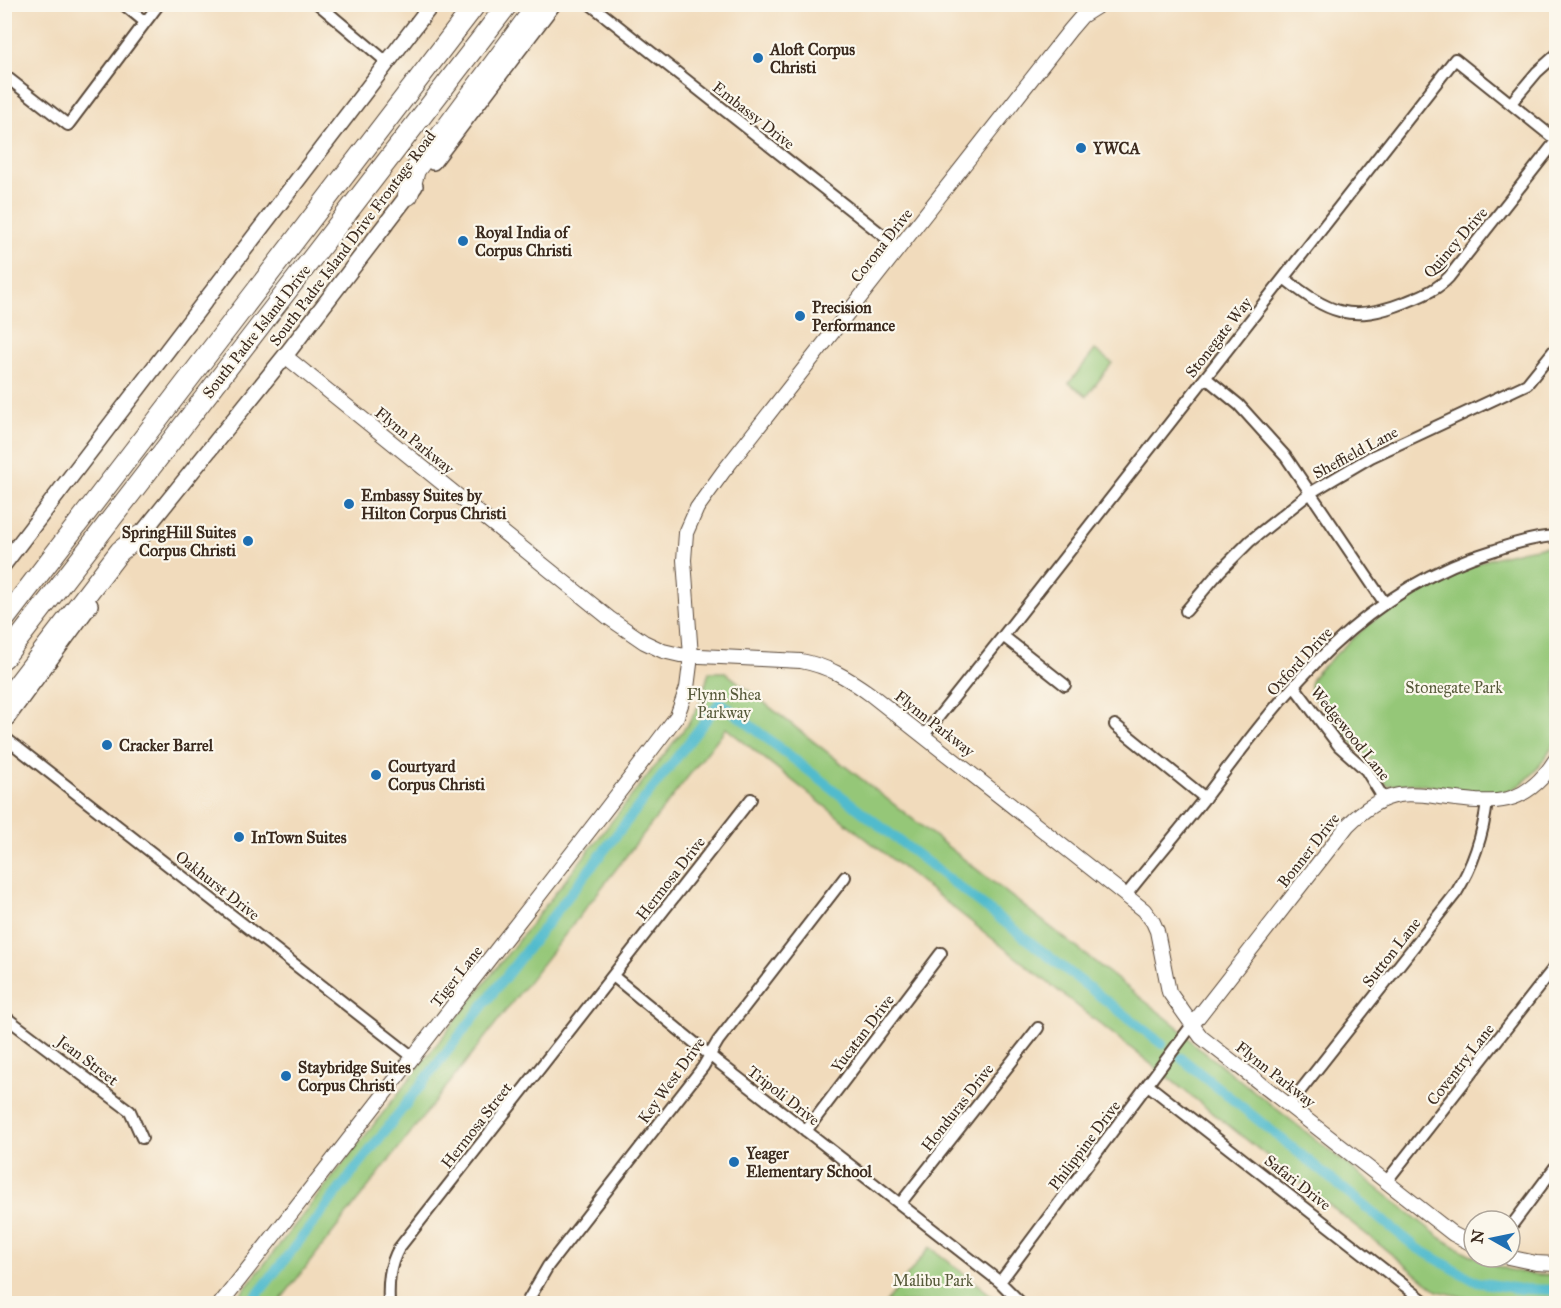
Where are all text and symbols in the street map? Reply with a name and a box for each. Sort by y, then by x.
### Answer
place label: Aloft Corpus Christi [769,40,855,77]
marker: Aloft Corpus Christi [751,51,765,65]
street label: Embassy Drive [709,77,799,154]
street label: South Padre Island Drive Frontage Road [265,127,440,350]
place label: YWCA [1092,139,1140,158]
marker: YWCA [1074,141,1088,155]
street label: Quincy Drive [1419,203,1491,282]
street label: Corona Drive [847,204,916,286]
place label: Royal India of Corpus Christi [475,223,573,261]
marker: Royal India of Corpus Christi [456,234,470,248]
street label: South Padre Island Drive [198,260,315,402]
street label: Stonegate Way [1181,293,1257,382]
place label: Precision Performance [812,298,895,335]
marker: Precision Performance [793,309,807,323]
street label: Flynn Parkway [371,403,458,478]
street label: Sheffield Lane [1309,422,1401,483]
place label: Embassy Suites by Hilton Corpus Christi [361,486,507,524]
marker: Embassy Suites by Hilton Corpus Christi [342,497,356,511]
place label: SpringHill Suites Corpus Christi [122,523,237,561]
marker: SpringHill Suites Corpus Christi [241,534,255,548]
street label: Oxford Drive [1263,623,1336,700]
park label: Stonegate Park [1405,678,1503,698]
street label: Wedgewood Lane [1306,682,1395,785]
park label: Flynn Shea Parkway [687,685,761,722]
street label: Flynn Parkway [891,686,979,761]
place label: Cracker Barrel [119,736,214,755]
marker: Cracker Barrel [100,738,114,752]
place label: Courtyard Corpus Christi [388,757,486,795]
marker: Courtyard Corpus Christi [369,768,383,782]
street label: Bonner Drive [1273,809,1344,891]
place label: InTown Suites [251,828,347,847]
marker: InTown Suites [232,830,246,844]
street label: Hermosa Drive [632,832,709,924]
street label: Oakhurst Drive [172,847,264,924]
street label: Sutton Lane [1358,913,1425,991]
street label: Tiger Lane [426,941,487,1011]
street label: Yucatan Drive [827,990,898,1076]
street label: Coventry Lane [1423,1020,1498,1109]
street label: Jean Street [51,1030,122,1090]
street label: Key West Drive [634,1033,709,1127]
street label: Flynn Parkway [1232,1037,1320,1112]
place label: Staybridge Suites Corpus Christi [298,1058,411,1096]
street label: Honduras Drive [917,1059,998,1155]
street label: Tripoli Drive [744,1061,824,1130]
marker: Staybridge Suites Corpus Christi [279,1069,293,1083]
street label: Hermosa Street [437,1078,516,1172]
street label: Philippine Drive [1045,1096,1124,1194]
place label: Yeager Elementary School [745,1144,872,1182]
street label: Safari Drive [1261,1151,1335,1214]
marker: Yeager Elementary School [727,1155,741,1169]
north arrow [1462,1209,1522,1269]
text: N [1467,1228,1488,1245]
park label: Malibu Park [893,1271,974,1290]

